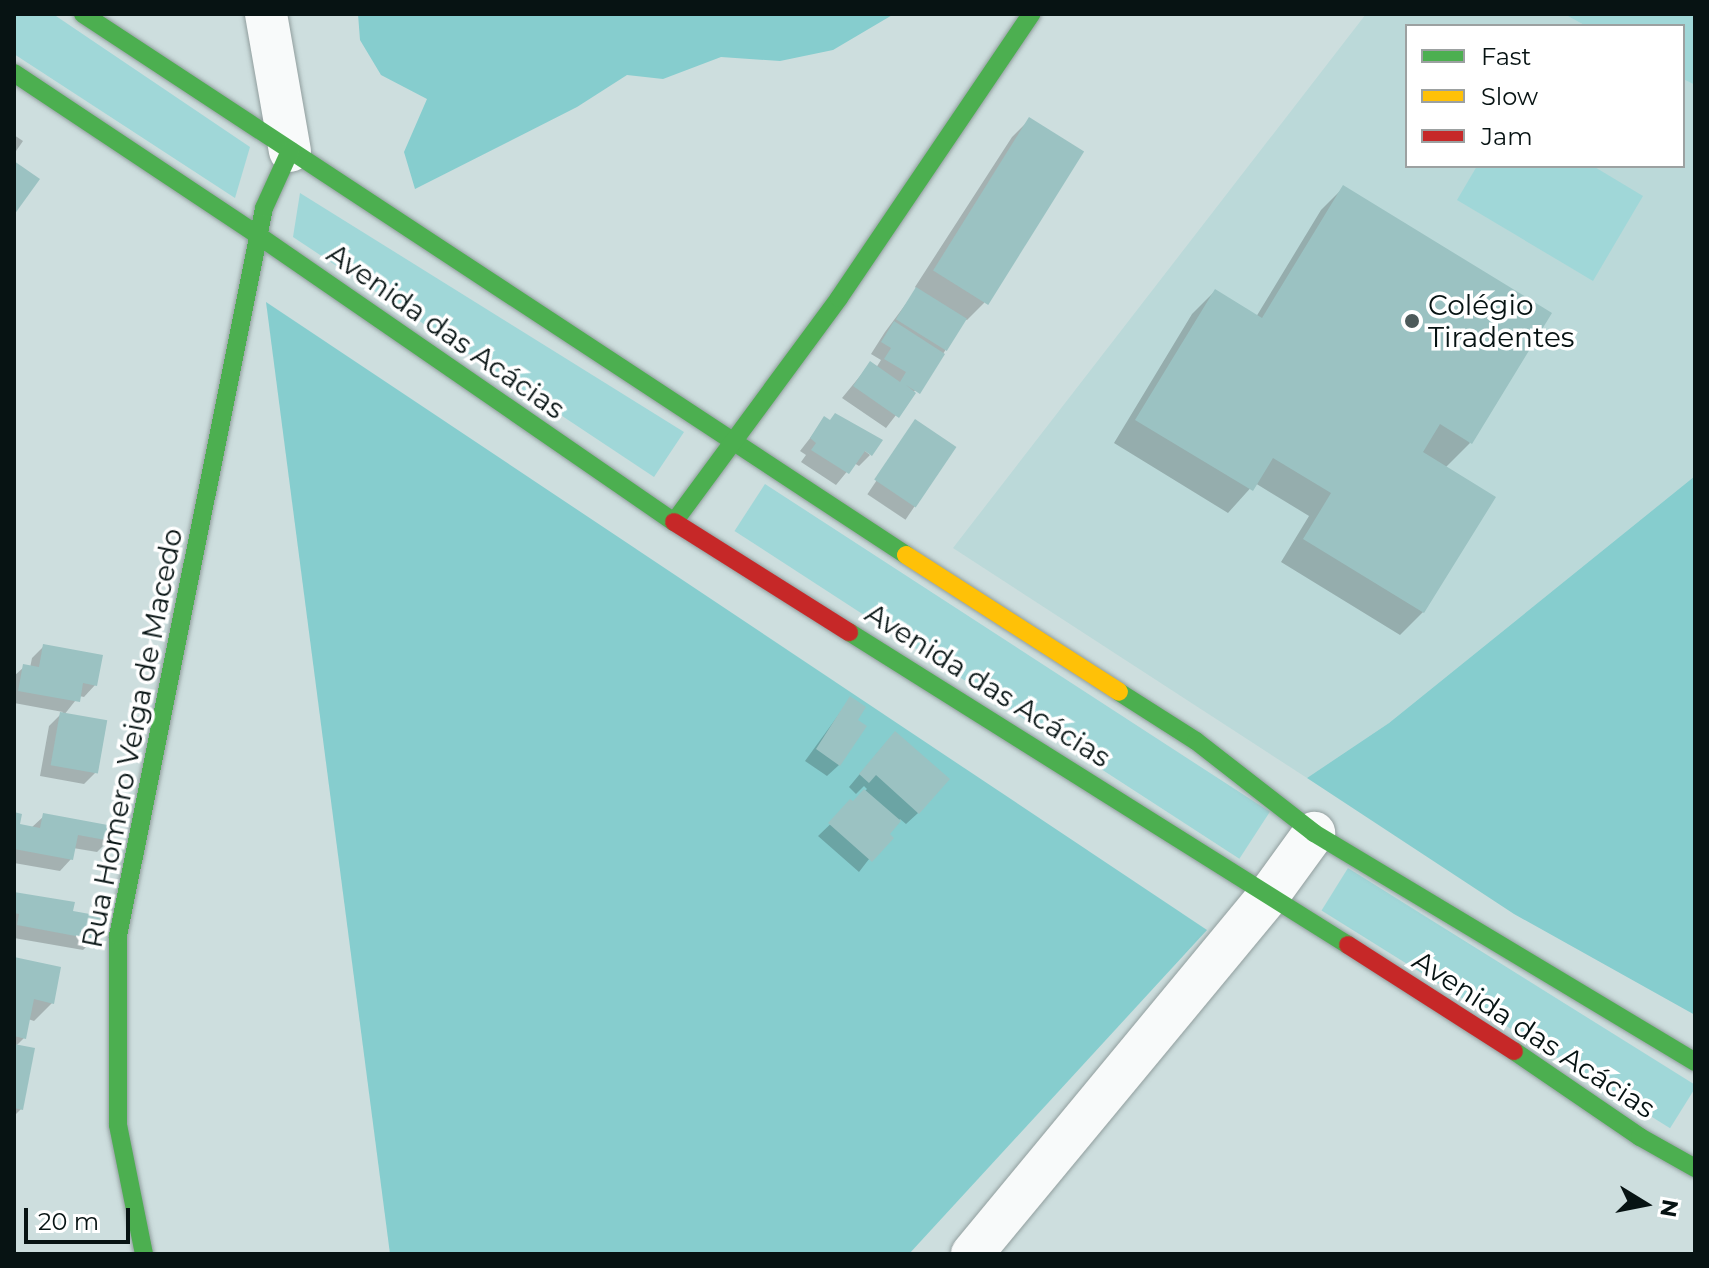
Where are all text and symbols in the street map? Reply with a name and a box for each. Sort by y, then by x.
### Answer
legend [1405,24,1685,168]
text: Fast [1481,42,1531,71]
text: Slow [1481,82,1538,111]
text: Jam [1481,122,1533,151]
street label: Avenida das Acácias [321,236,571,426]
place label: Colégio Tiradentes [1428,288,1574,354]
marker: Colégio Tiradentes [1403,312,1421,330]
street label: Rua Homero Veiga de Macedo [75,525,189,951]
street label: Avenida das Acácias [859,596,1117,774]
street label: Avenida das Acácias [1406,943,1662,1125]
north arrow [1605,1164,1685,1244]
scale bar [28,1192,134,1242]
text: N [1654,1197,1684,1219]
text: 20 m [38,1207,99,1236]

